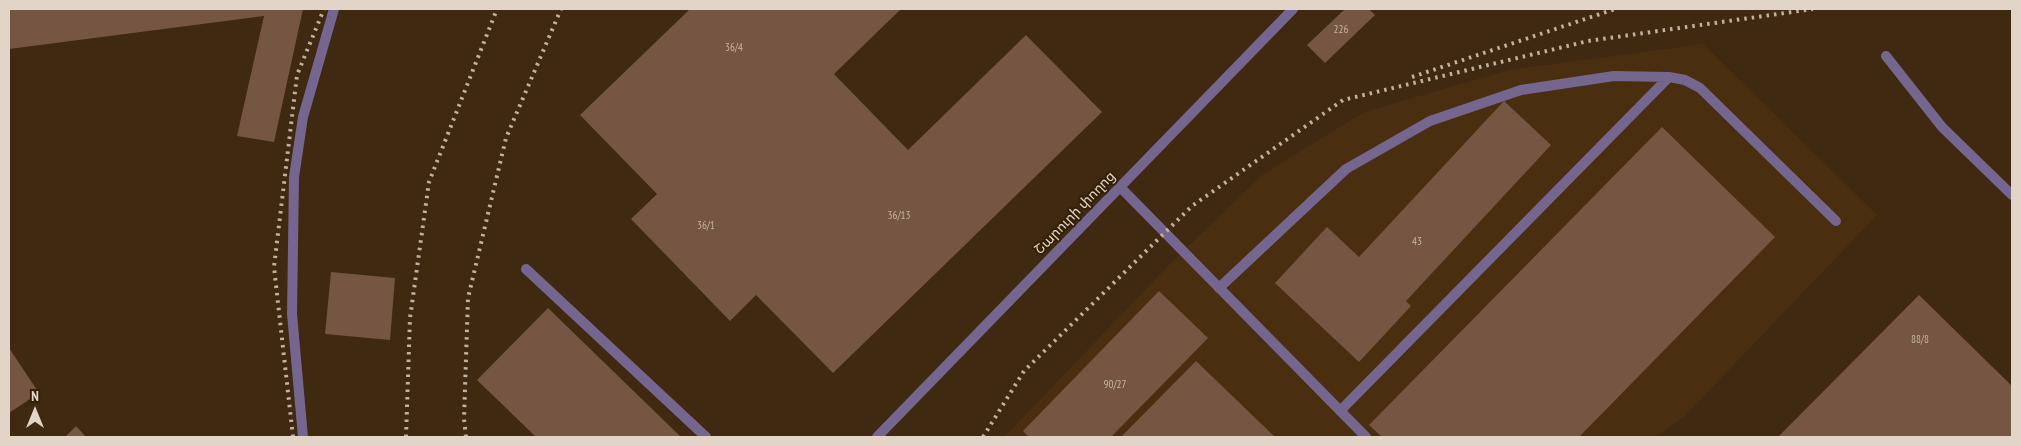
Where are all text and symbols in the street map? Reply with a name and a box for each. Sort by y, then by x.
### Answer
house number: 226 [1334,23,1348,37]
house number: 36/4 [725,41,743,55]
street label: Շարուրի փողոց [1031,168,1119,258]
house number: 36/13 [887,209,911,223]
house number: 36/1 [697,219,715,233]
house number: 43 [1412,235,1422,249]
house number: 88/8 [1911,333,1929,347]
house number: 90/27 [1103,378,1127,392]
north arrow [10,386,60,436]
text: N [31,387,39,405]

